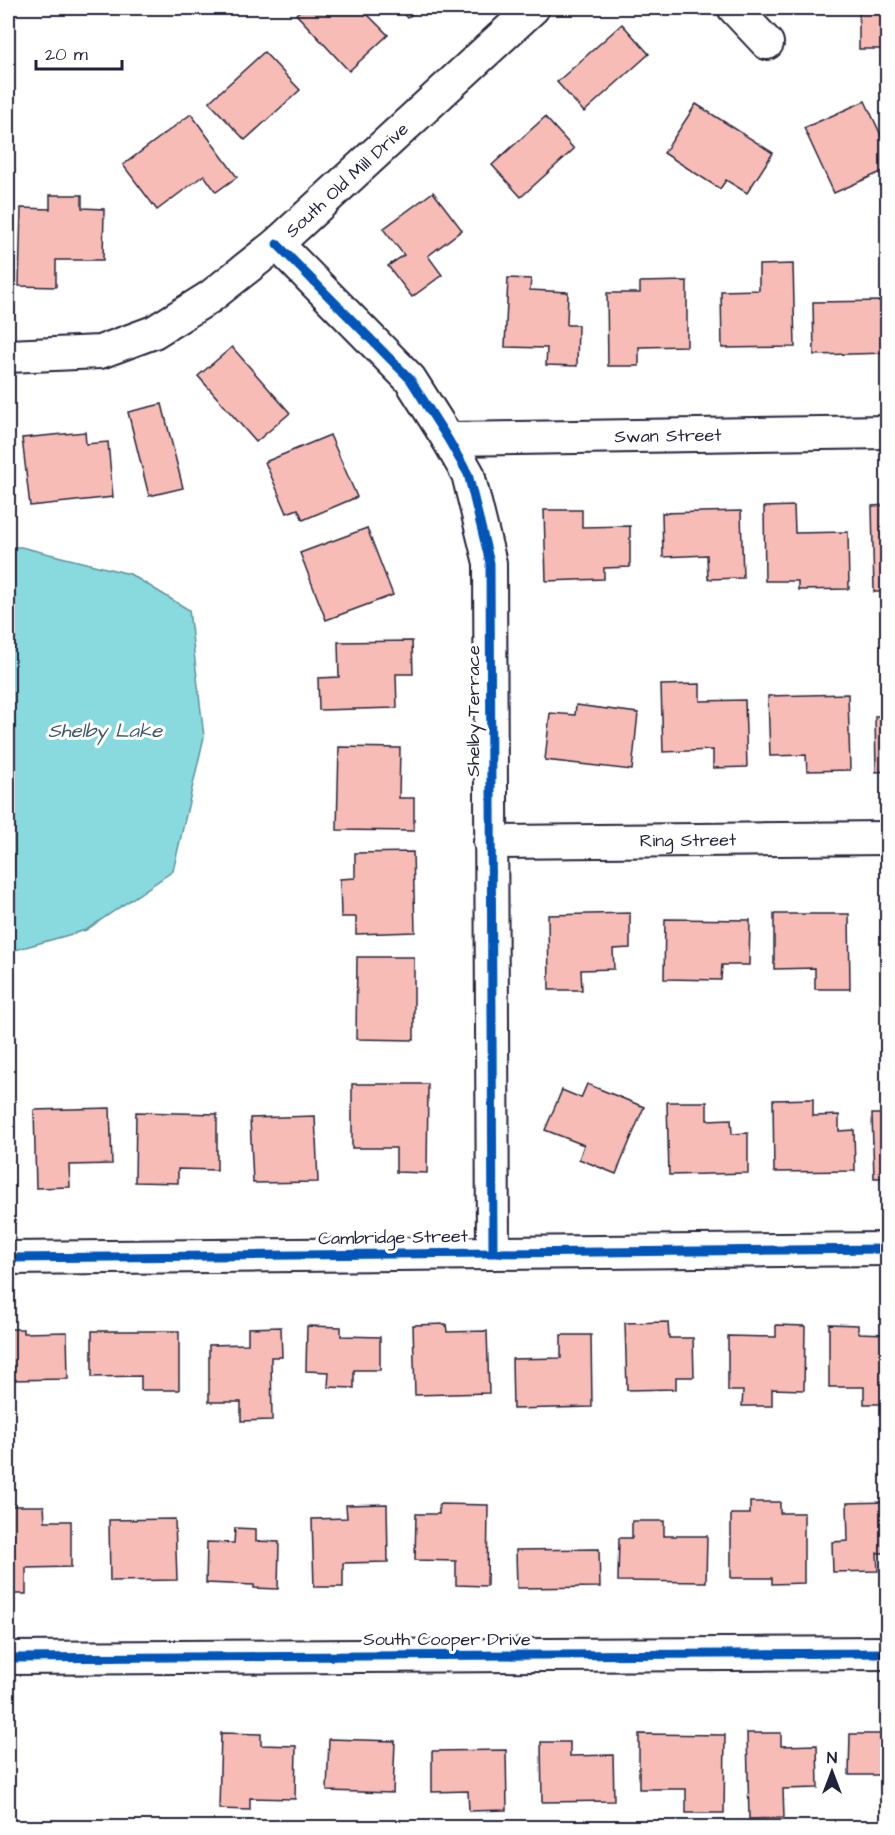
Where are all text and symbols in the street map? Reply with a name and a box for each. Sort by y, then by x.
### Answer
scale bar [36,33,122,71]
text: 20 m [45,42,88,67]
street label: South Old Mill Drive [280,117,414,243]
street label: Swan Street [614,423,722,449]
street label: Shelby Terrace [461,645,487,777]
water label: Shelby Lake [48,717,163,746]
street label: Ring Street [640,828,737,854]
street label: Cambridge Street [318,1224,469,1252]
street label: South Cooper Drive [363,1627,531,1652]
north arrow [802,1742,862,1802]
text: N [827,1747,837,1769]

